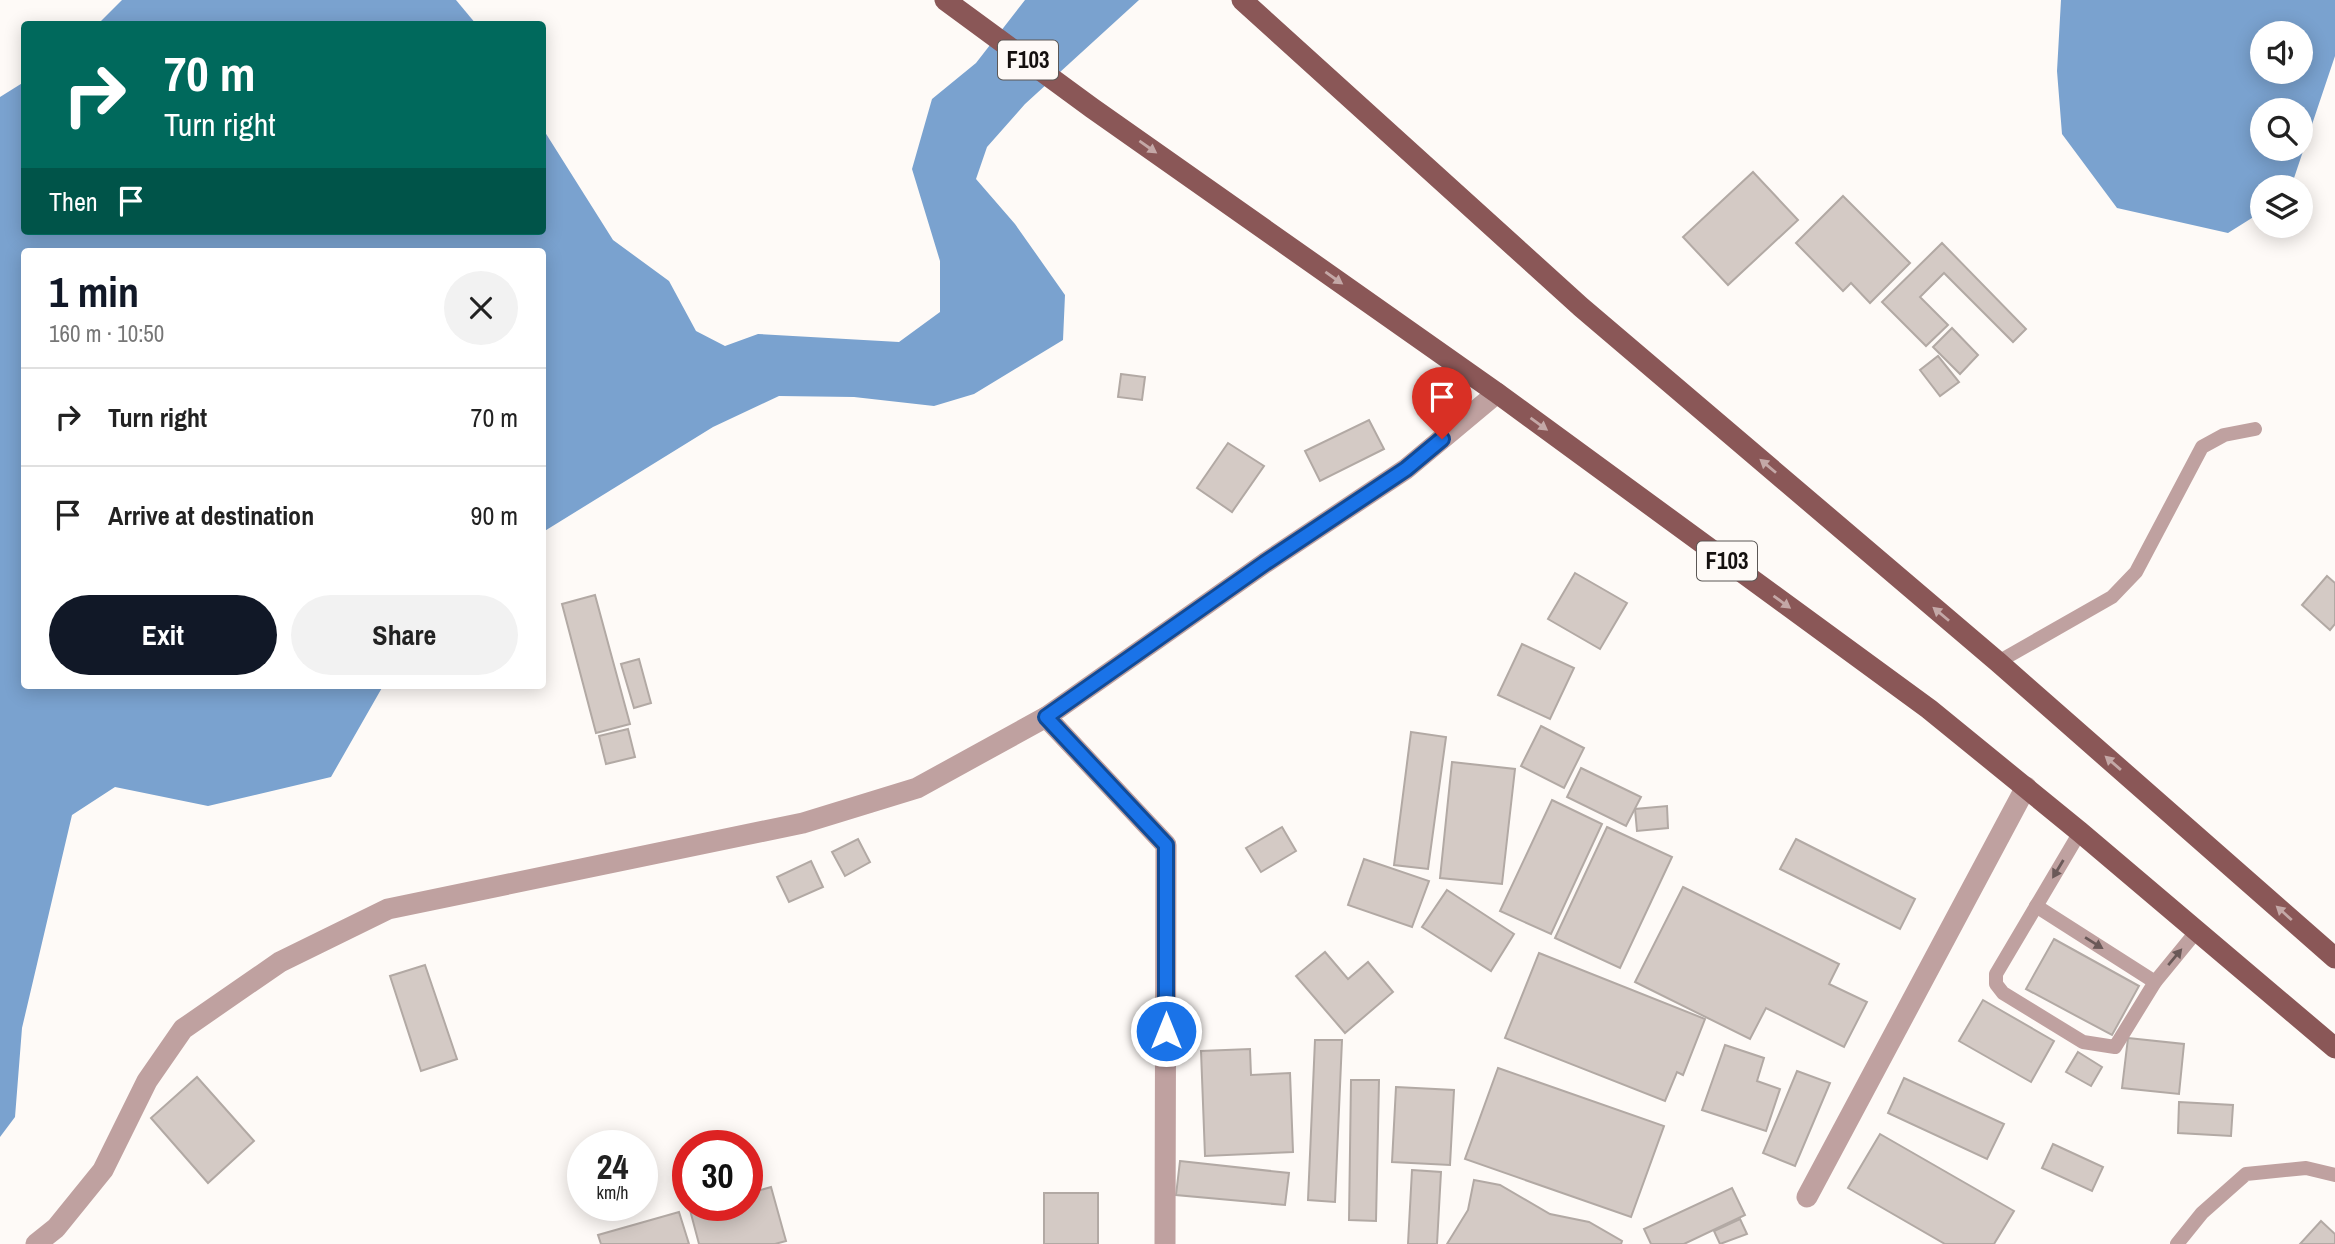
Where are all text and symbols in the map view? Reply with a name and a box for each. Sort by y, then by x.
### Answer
map controls [2250,21,2313,238]
button: sound [2250,21,2313,84]
text: 70 m [164,40,256,106]
road number: F103 [998,40,1058,80]
icon: right [49,49,140,140]
button: search [2250,98,2313,161]
text: Turn right [164,103,276,146]
one-way arrow [1139,140,1157,154]
button: layers [2250,175,2313,238]
icon: arrive [112,182,150,220]
text: Then [49,184,98,219]
text: 1 min [49,264,139,320]
button: close [444,271,518,345]
one-way arrow [1325,271,1343,285]
text: 160 m · 10:50 [49,318,164,349]
pin [1412,367,1472,439]
icon: arrive [1423,378,1461,416]
icon: right [49,398,87,436]
text: Turn right [108,400,207,435]
text: 70 m [471,400,518,435]
one-way arrow [1530,417,1548,431]
one-way arrow [1759,458,1777,474]
icon: arrive [49,496,87,534]
text: Arrive at destination [108,498,314,533]
text: 90 m [471,498,518,533]
road number: F103 [1697,541,1757,580]
one-way arrow [1773,594,1791,608]
button: Exit [49,595,277,675]
button: Share [291,595,518,675]
one-way arrow [1932,606,1950,622]
one-way arrow [2105,755,2122,771]
one-way arrow [2052,859,2064,879]
one-way arrow [2276,905,2293,921]
one-way arrow [2084,936,2103,949]
one-way arrow [2168,948,2183,966]
position arrow [1129,994,1203,1068]
speed limit sign: 30 [672,1130,763,1221]
text: 24 [597,1143,628,1190]
text: km/h [597,1180,629,1205]

